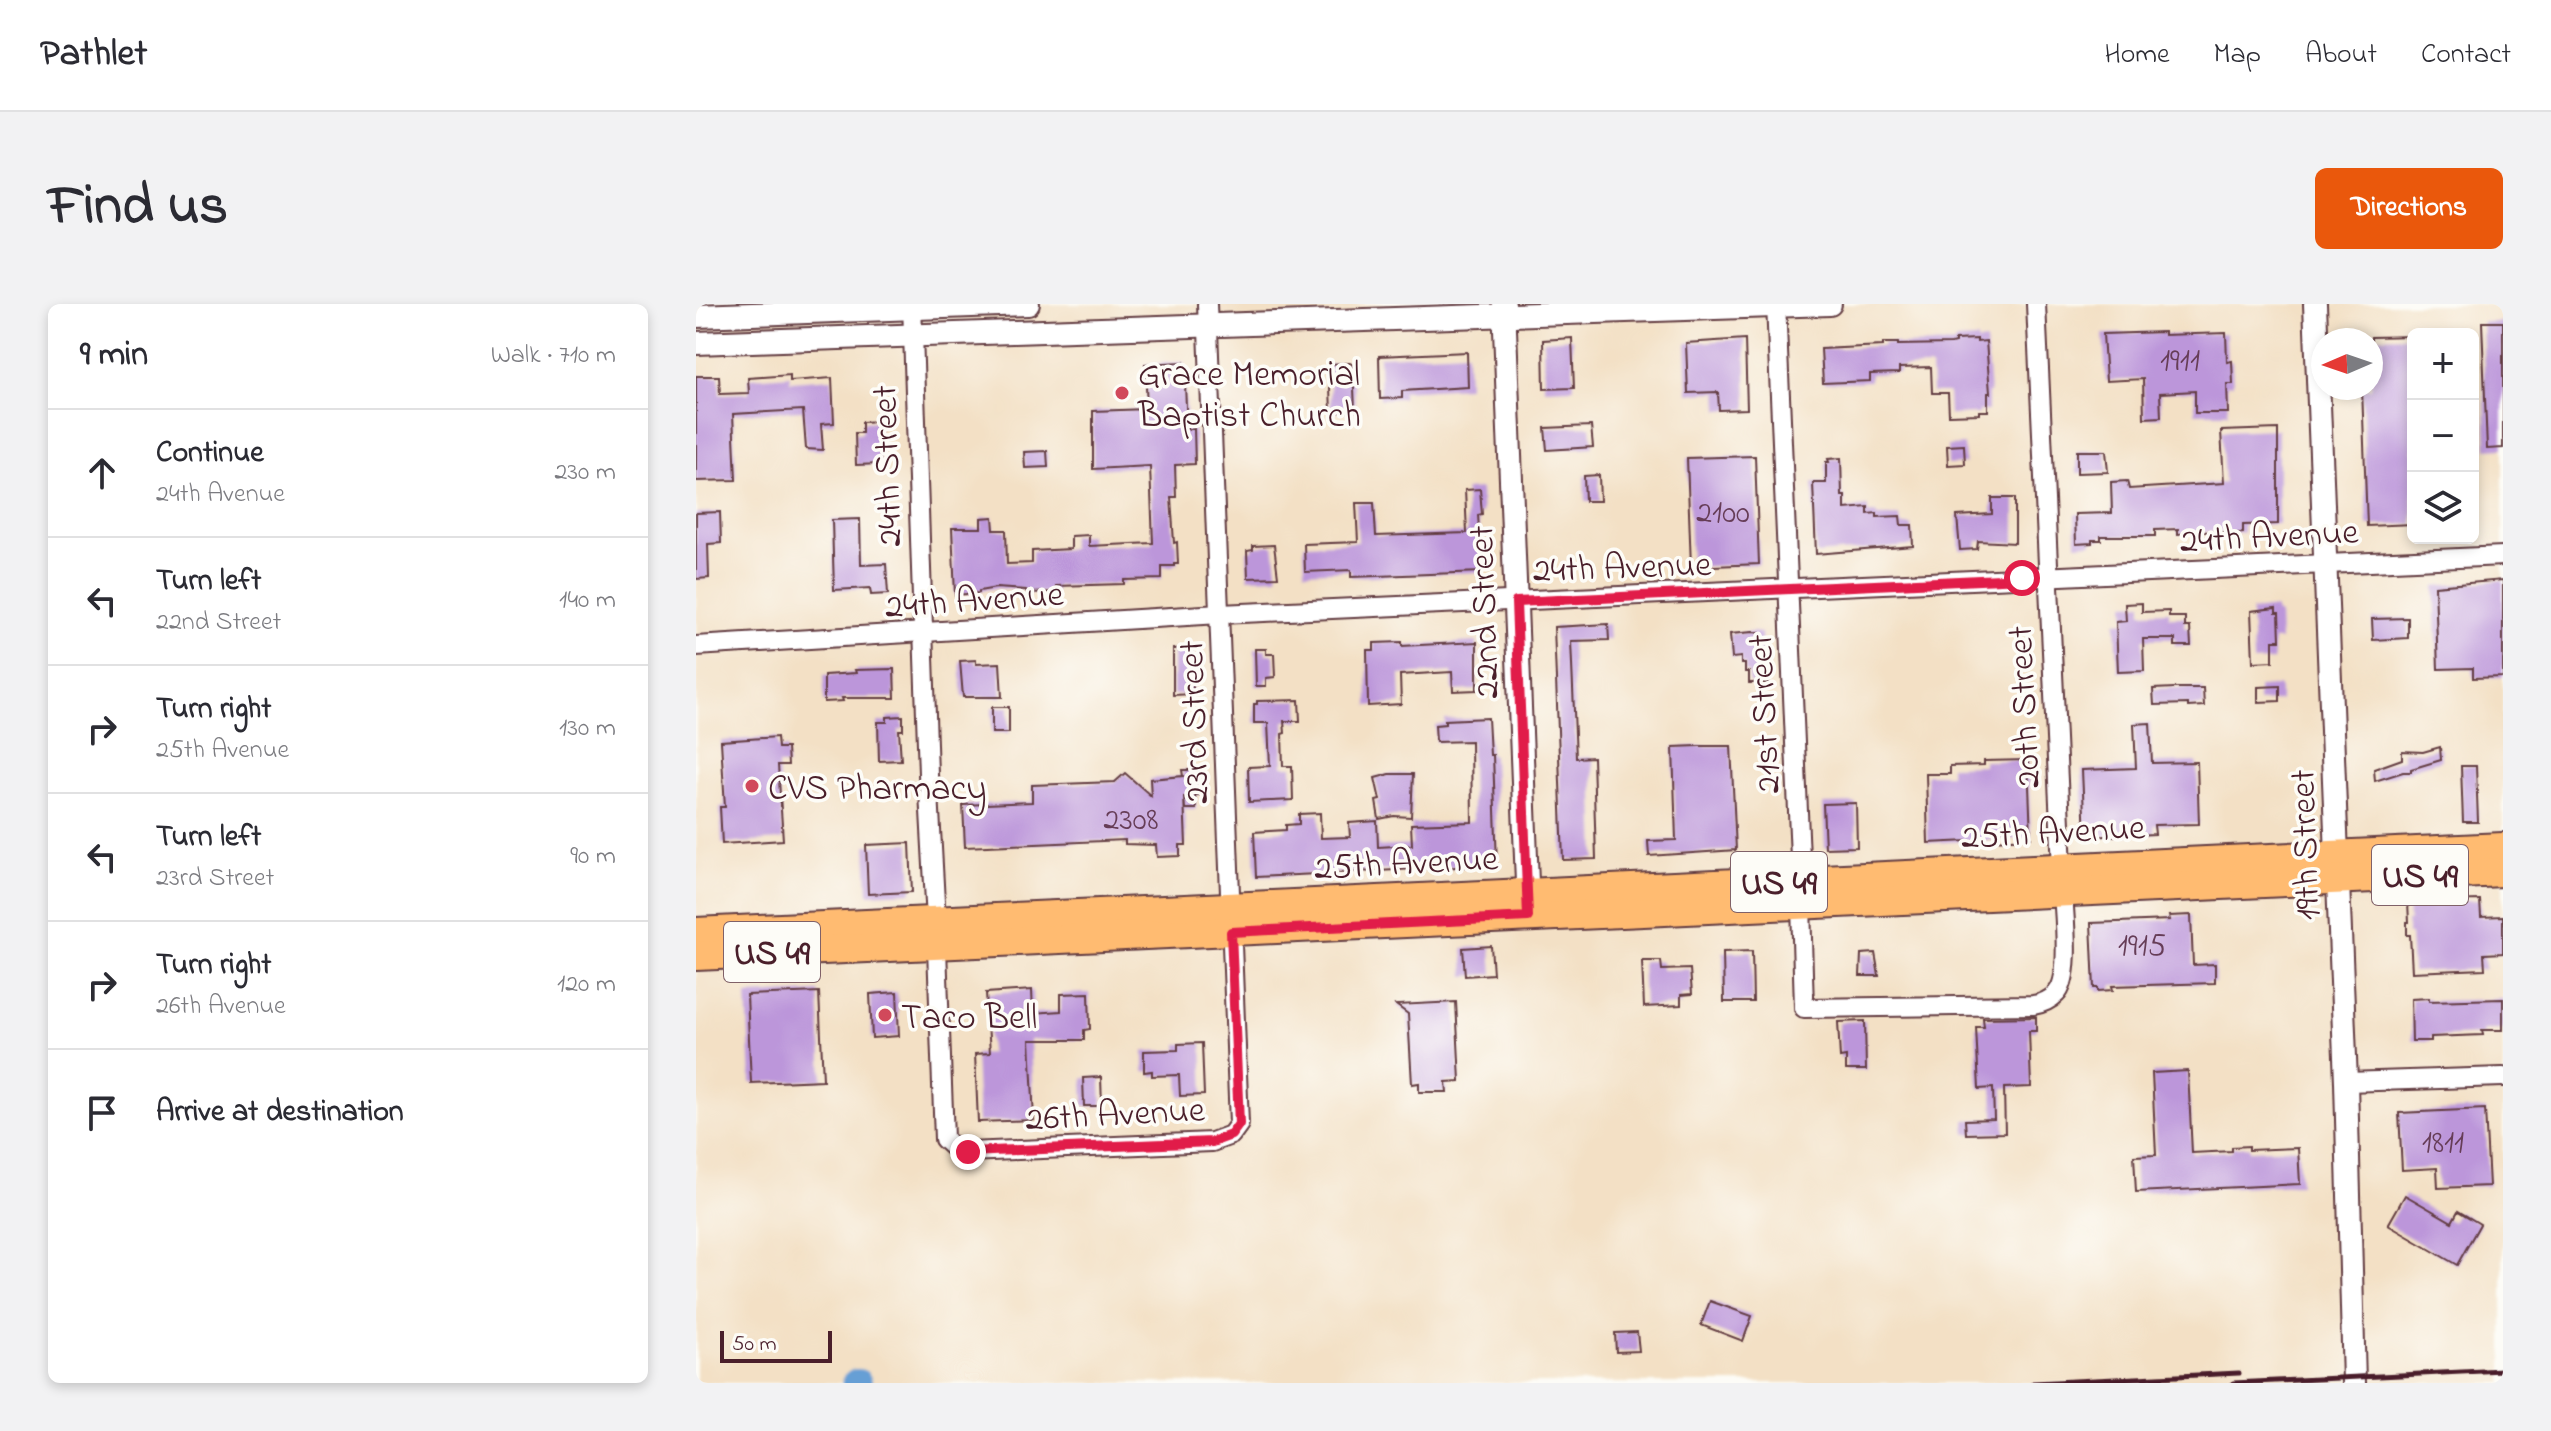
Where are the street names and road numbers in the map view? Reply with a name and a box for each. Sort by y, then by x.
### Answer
street label: 24th Street [860,384,919,548]
street label: 24th Avenue [2179,507,2361,570]
street label: 22nd Street [1457,524,1516,699]
street label: 24th Avenue [1532,540,1713,599]
street label: 24th Avenue [883,570,1066,635]
street label: 20th Street [1996,624,2057,789]
street label: 21st Street [1736,633,1797,795]
street label: 23rd Street [1167,639,1226,805]
street label: 19th Street [2278,768,2337,921]
street label: 25th Avenue [1960,803,2148,866]
street label: 25th Avenue [1313,834,1501,897]
road number: US 49 [2372,845,2468,905]
road number: US 49 [1731,852,1827,912]
road number: US 49 [724,922,820,982]
street label: 26th Avenue [1024,1085,1207,1148]

